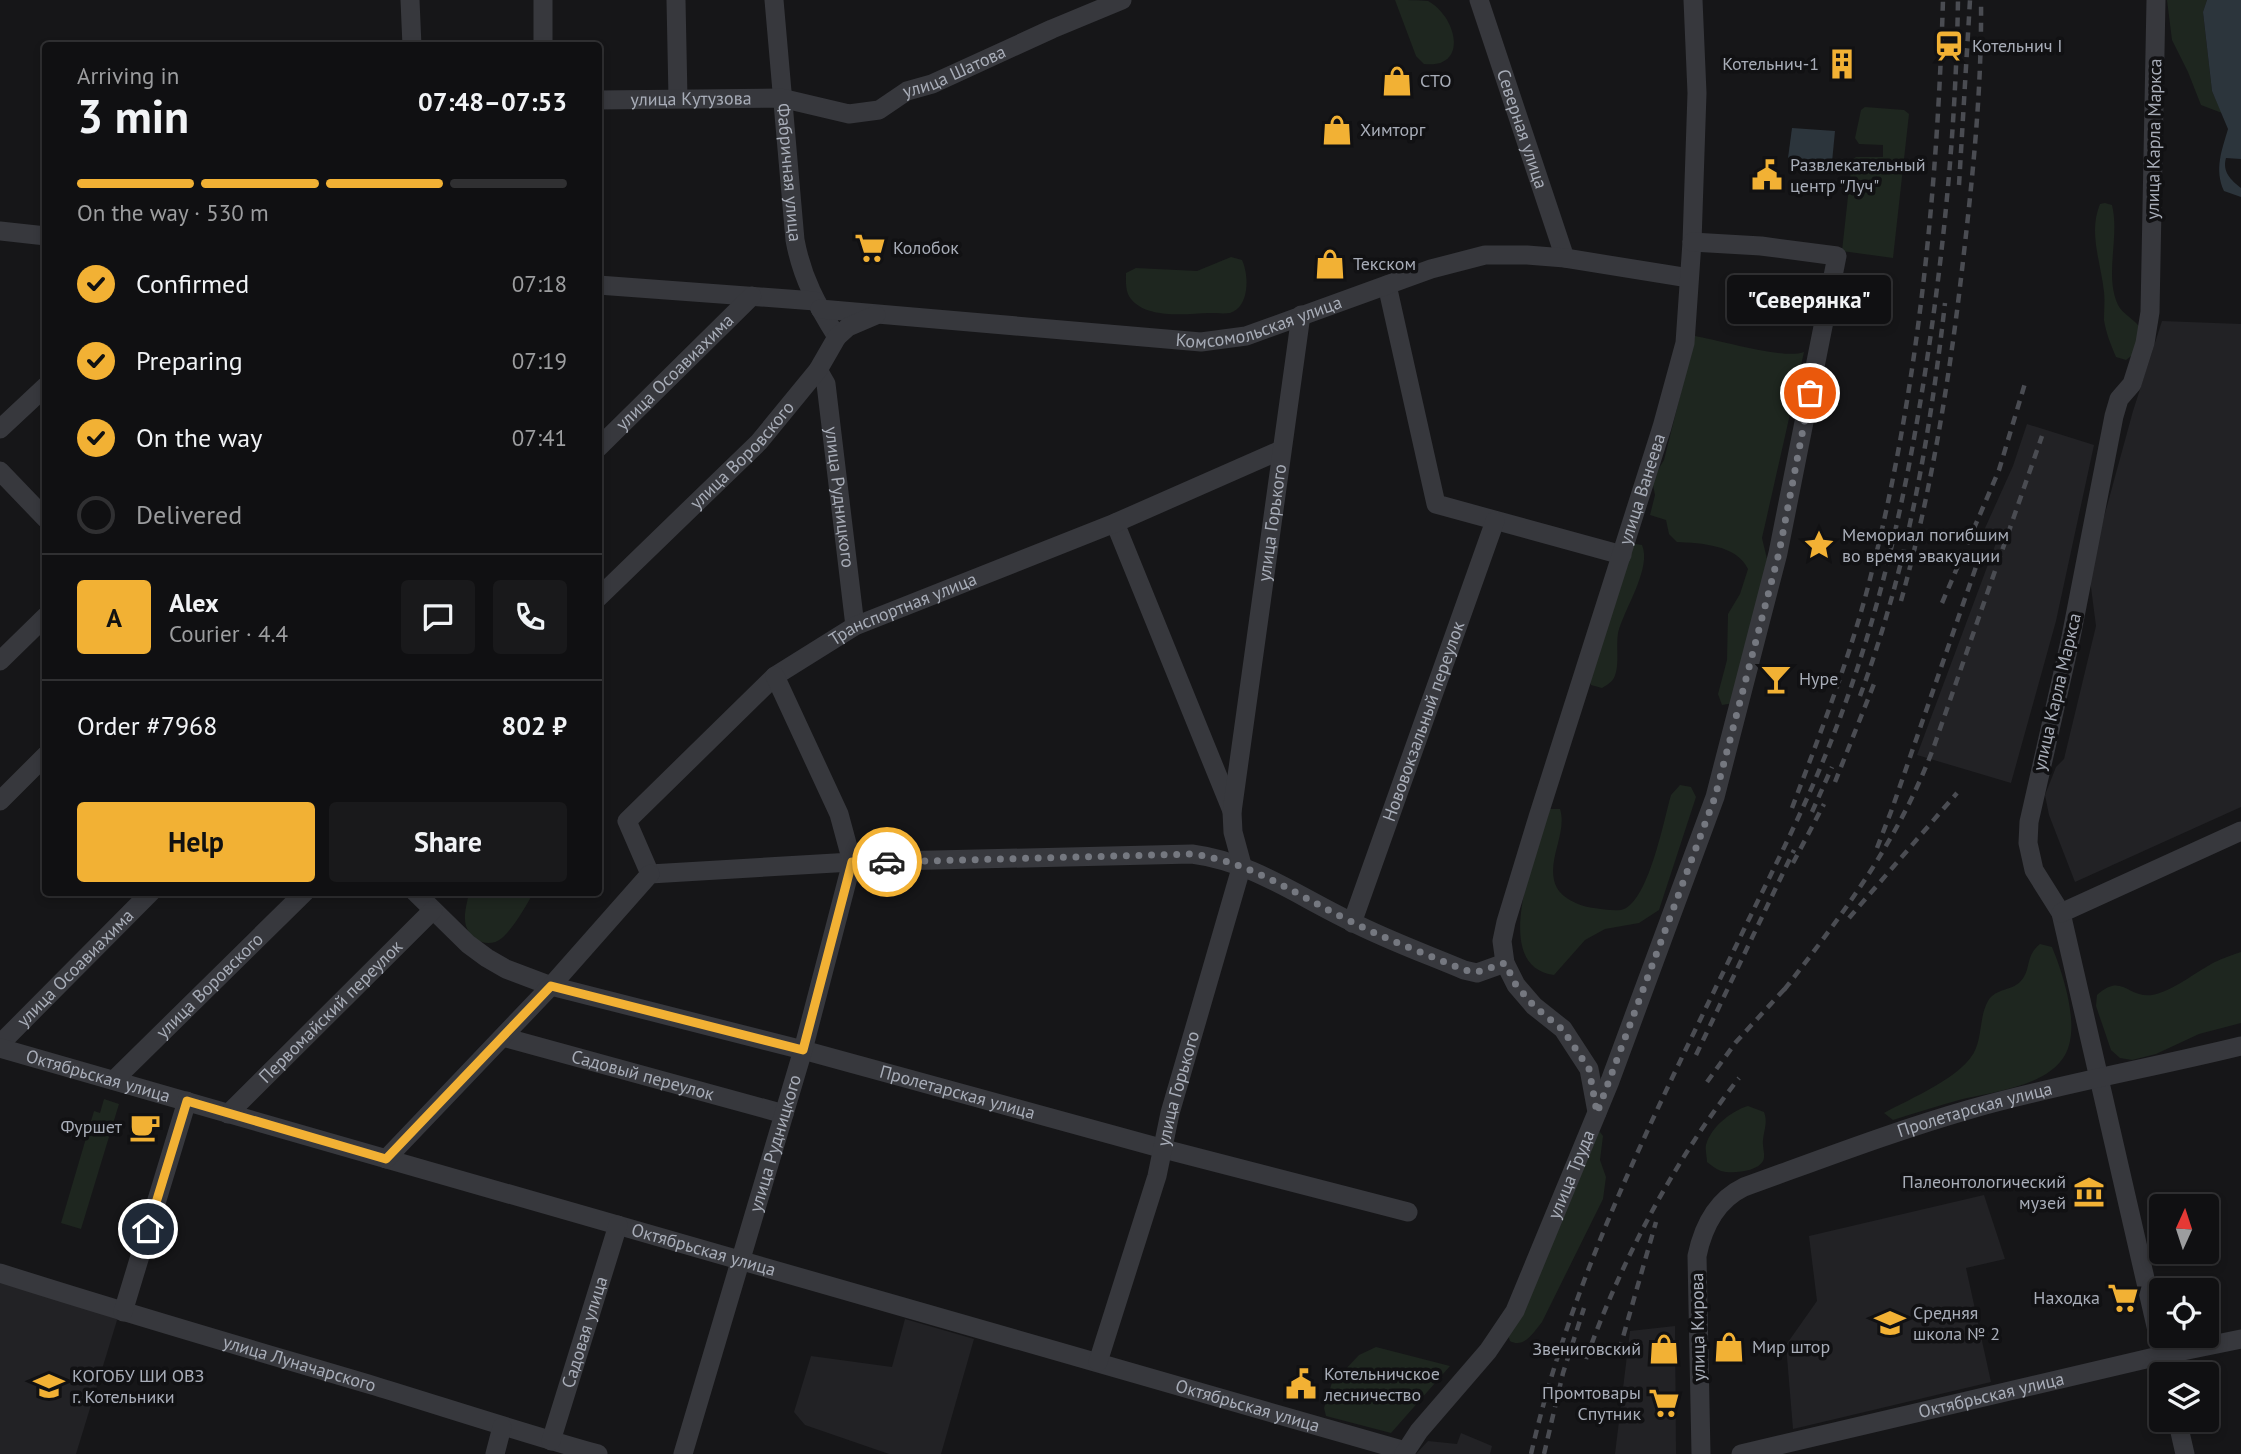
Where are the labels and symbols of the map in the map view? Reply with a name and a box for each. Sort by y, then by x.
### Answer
station icon: Котельнич I [1932,29,1966,63]
place label: Котельнич I [1972,34,2063,57]
street label: улица Шатова [900,40,1009,103]
building icon: Котельнич-1 [1825,47,1859,81]
place label: Котельнич-1 [1722,52,1819,75]
street label: улица Карла Маркса [2141,58,2166,220]
shop icon: СТО [1380,64,1414,98]
street label: Северная улица [1492,66,1553,192]
place label: СТО [1420,69,1452,92]
street label: улица Кутузова [630,86,752,111]
street label: Фабричная улица [772,102,807,243]
shop icon: Химторг [1320,113,1354,147]
place label: Химторг [1360,118,1426,141]
place label: Развлекательный центр "Луч" [1790,153,1926,197]
public building icon: Развлекательный центр "Луч" [1750,158,1784,192]
supermarket icon: Колобок [853,231,887,265]
place label: Колобок [893,236,959,259]
shop icon: Текском [1313,247,1347,281]
place label: Текском [1353,252,1416,275]
callout: "Северянка" [1728,274,1892,323]
street label: Комсомольская улица [1175,290,1345,353]
street label: улица Осоавиахима [611,309,738,435]
pin [1780,363,1840,423]
street label: улица Воровского [685,396,799,514]
street label: улица Рудницкого [820,425,860,569]
street label: улица Ванеева [1613,430,1670,548]
street label: улица Горького [1252,462,1291,583]
place label: Мемориал погибшим во время эвакуации [1842,523,2009,567]
place icon: Мемориал погибшим во время эвакуации [1802,528,1836,562]
street label: Транспортная улица [824,567,980,650]
street label: улица Карла Маркса [2027,611,2086,773]
street label: Нововокзальный переулок [1377,618,1470,825]
bar icon: Hype [1759,662,1793,696]
place label: Hype [1799,667,1838,690]
courier [852,827,922,897]
street label: улица Осоавиахима [12,904,138,1031]
street label: улица Воровского [151,928,268,1043]
street label: Первомайский переулок [254,935,408,1088]
street label: улица Горького [1151,1028,1204,1148]
street label: Октябрьская улица [23,1044,173,1107]
street label: Садовый переулок [569,1044,717,1105]
street label: Пролетарская улица [877,1060,1038,1124]
street label: улица Рудницкого [744,1072,806,1215]
street label: Пролетарская улица [1894,1077,2054,1142]
cafe icon: Фуршет [128,1110,162,1144]
place label: Фуршет [61,1115,123,1138]
street label: улица Труда [1542,1126,1600,1222]
place label: Палеонтологический музей [1902,1170,2066,1214]
museum icon: Палеонтологический музей [2072,1175,2106,1209]
north arrow [2149,1194,2219,1264]
pin [118,1199,178,1259]
street label: Октябрьская улица [629,1218,779,1281]
street label: улица Кирова [1685,1272,1710,1382]
street label: Садовая улица [556,1273,612,1391]
supermarket icon: Находка [2106,1281,2140,1315]
place label: Находка [2033,1286,2100,1309]
place label: Средняя школа № 2 [1913,1301,2000,1345]
school or university icon: Средняя школа № 2 [1873,1306,1907,1340]
street label: улица Луначарского [220,1330,379,1397]
shop icon: Мир штор [1712,1330,1746,1364]
shop icon: Звениговский [1647,1332,1681,1366]
place label: Мир штор [1752,1335,1830,1358]
place label: Звениговский [1532,1337,1641,1360]
place label: Котельничское лесничество [1323,1362,1440,1406]
place label: КОГОБУ ШИ ОВЗ г. Котельники [72,1364,204,1408]
public building icon: Котельничское лесничество [1284,1367,1318,1401]
street label: Октябрьская улица [1916,1367,2066,1423]
school or university icon: КОГОБУ ШИ ОВЗ г. Котельники [32,1369,66,1403]
street label: Октябрьская улица [1173,1374,1323,1437]
place label: Промтовары Спутник [1542,1381,1641,1425]
supermarket icon: Промтовары Спутник [1647,1386,1681,1420]

